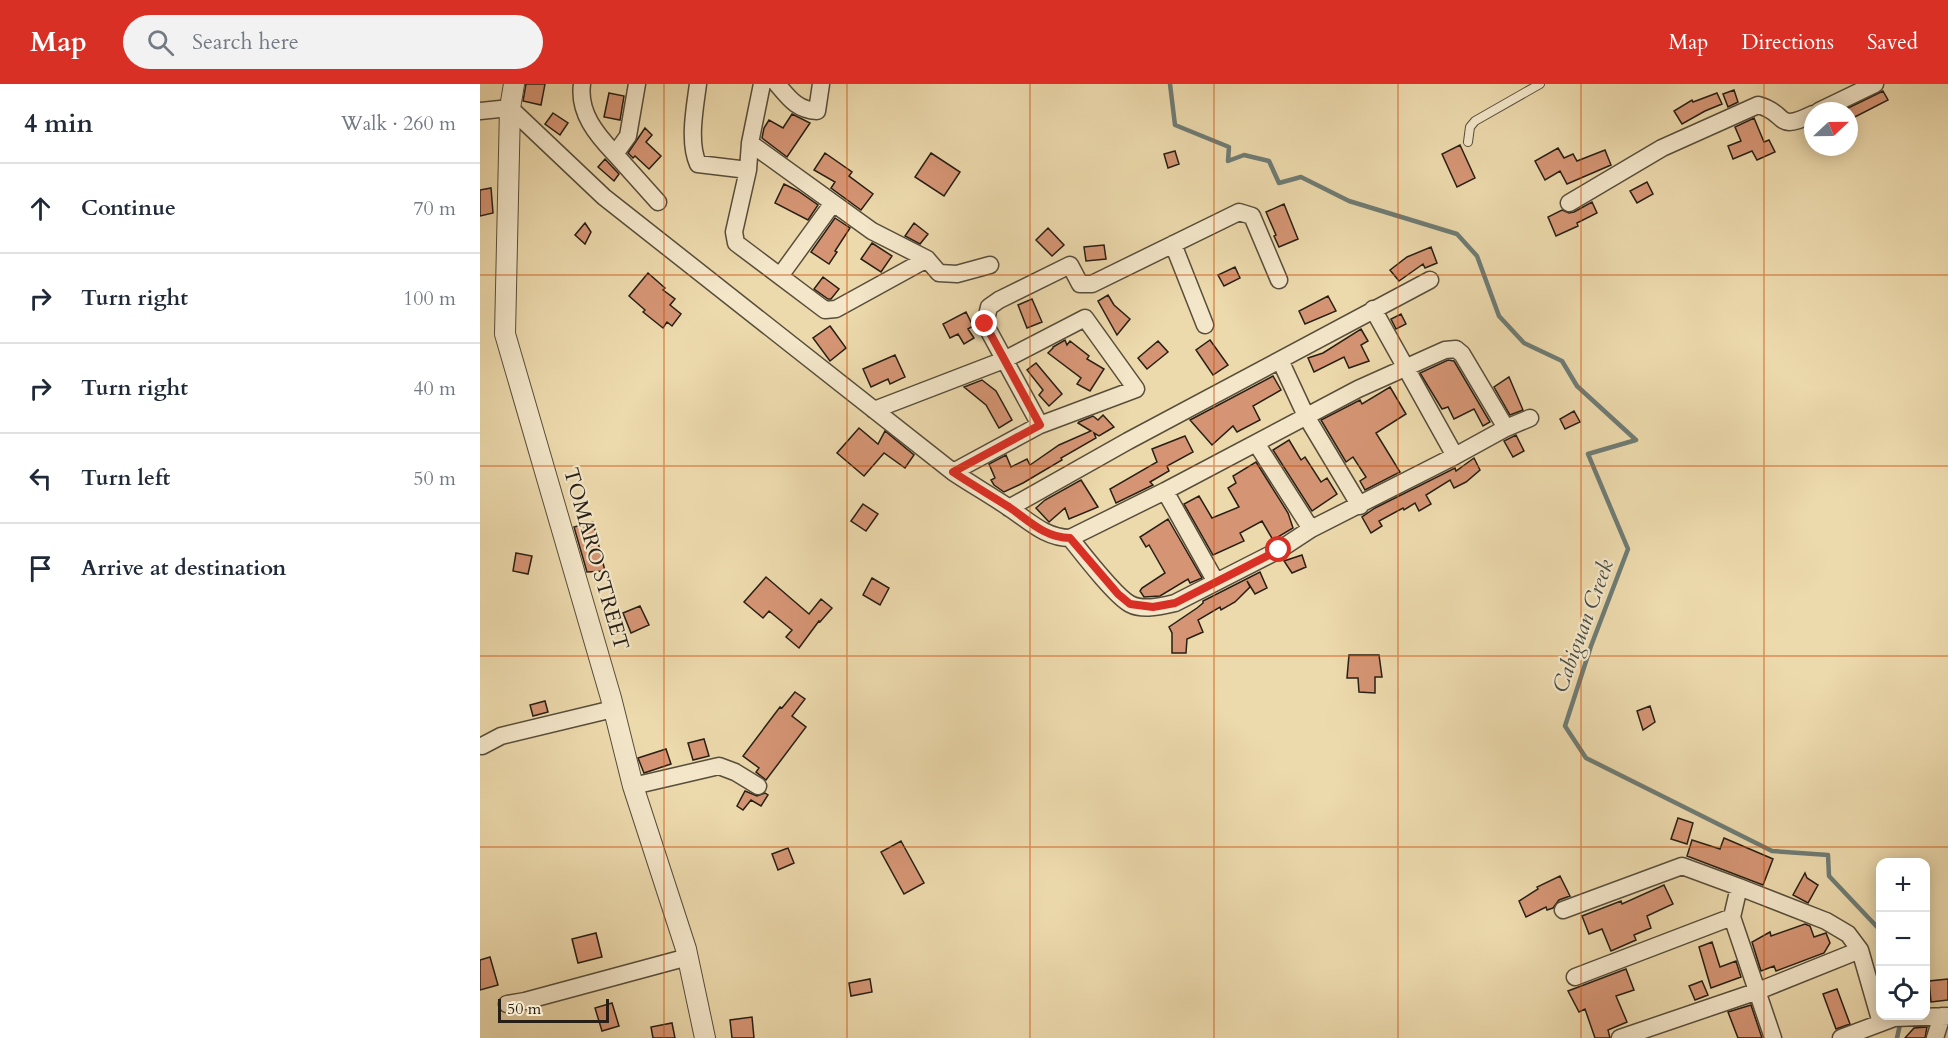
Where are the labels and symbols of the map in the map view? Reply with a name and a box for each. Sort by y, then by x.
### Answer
north arrow [1804,102,1858,156]
route end [971,310,997,336]
street label: TOMARO STREET [556,464,636,654]
route start [1265,536,1291,562]
water label: Cabiguan Creek [1545,555,1621,697]
scale bar [498,996,609,1024]

